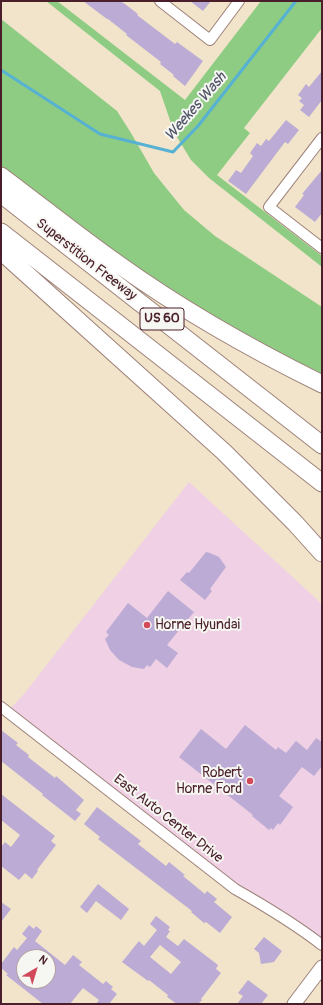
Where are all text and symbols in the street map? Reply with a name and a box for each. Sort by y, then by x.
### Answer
water label: Weekes Wash [161,69,231,145]
street label: Superstition Freeway [32,215,140,305]
road number: US 60 [140,308,184,330]
place label: Horne Hyundai [155,617,240,633]
marker: Horne Hyundai [142,620,152,630]
place label: Robert Horne Ford [176,765,242,798]
street label: East Auto Center Drive [110,771,226,867]
marker: Robert Horne Ford [245,776,255,786]
north arrow [16,949,56,989]
text: N [36,953,50,967]

